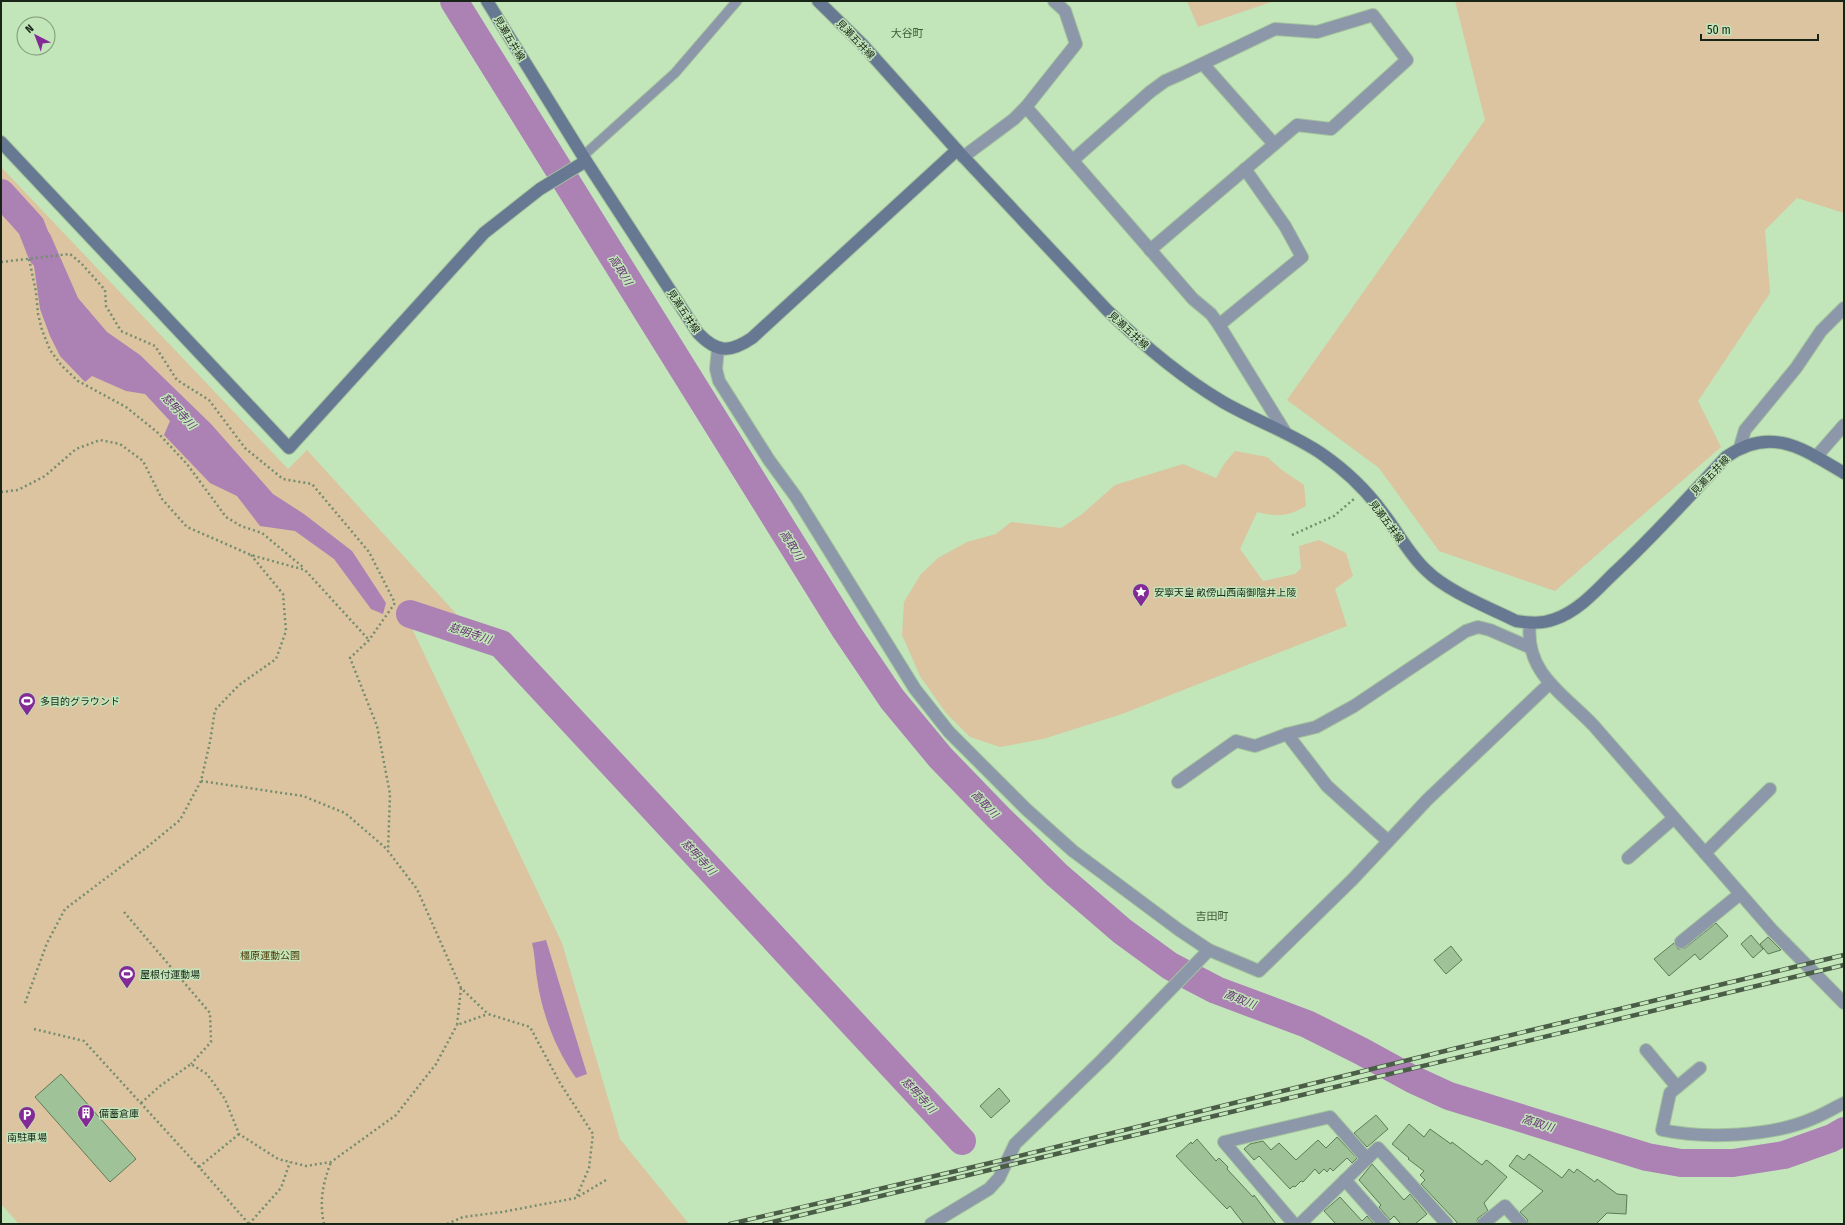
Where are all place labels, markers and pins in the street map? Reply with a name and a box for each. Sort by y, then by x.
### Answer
place icon: 安寧天皇 畝傍山西南御陰井上陵 [1131,582,1151,607]
place label: 安寧天皇 畝傍山西南御陰井上陵 [1154,587,1296,599]
sports icon: 多目的グラウンド [17,691,37,716]
place label: 多目的グラウンド [40,696,120,708]
sports icon: 屋根付運動場 [117,964,137,989]
place label: 屋根付運動場 [140,969,200,981]
building icon: 備蓄倉庫 [76,1103,96,1128]
parking icon: 南駐車場 [17,1105,37,1130]
place label: 備蓄倉庫 [98,1108,139,1120]
place label: 南駐車場 [7,1132,47,1144]

